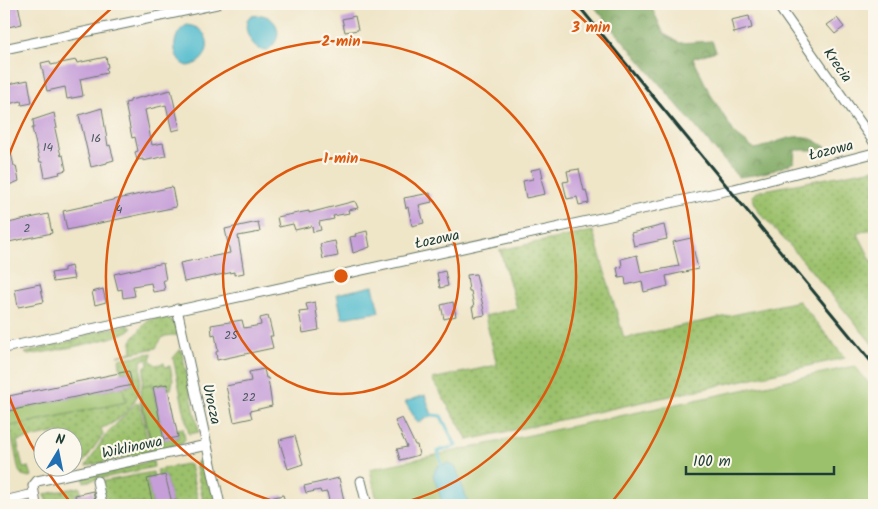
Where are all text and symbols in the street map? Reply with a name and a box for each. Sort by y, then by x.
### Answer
text: 3 min [571,16,610,40]
text: 2 min [321,30,361,54]
street label: Krecia [816,43,858,88]
house number: 16 [91,129,101,148]
street label: Łozowa [806,134,856,168]
house number: 14 [43,138,54,157]
text: 1 min [324,147,358,171]
house number: 4 [116,200,123,219]
house number: 2 [24,219,31,238]
street label: Łozowa [413,224,462,256]
centre of rings [332,267,350,285]
house number: 25 [224,326,239,345]
street label: Urocza [195,382,227,427]
house number: 22 [242,388,256,407]
north arrow [32,426,82,476]
text: N [54,429,67,452]
street label: Wiklinowa [100,430,165,466]
scale bar [686,444,833,476]
text: 100 m [693,450,731,474]

